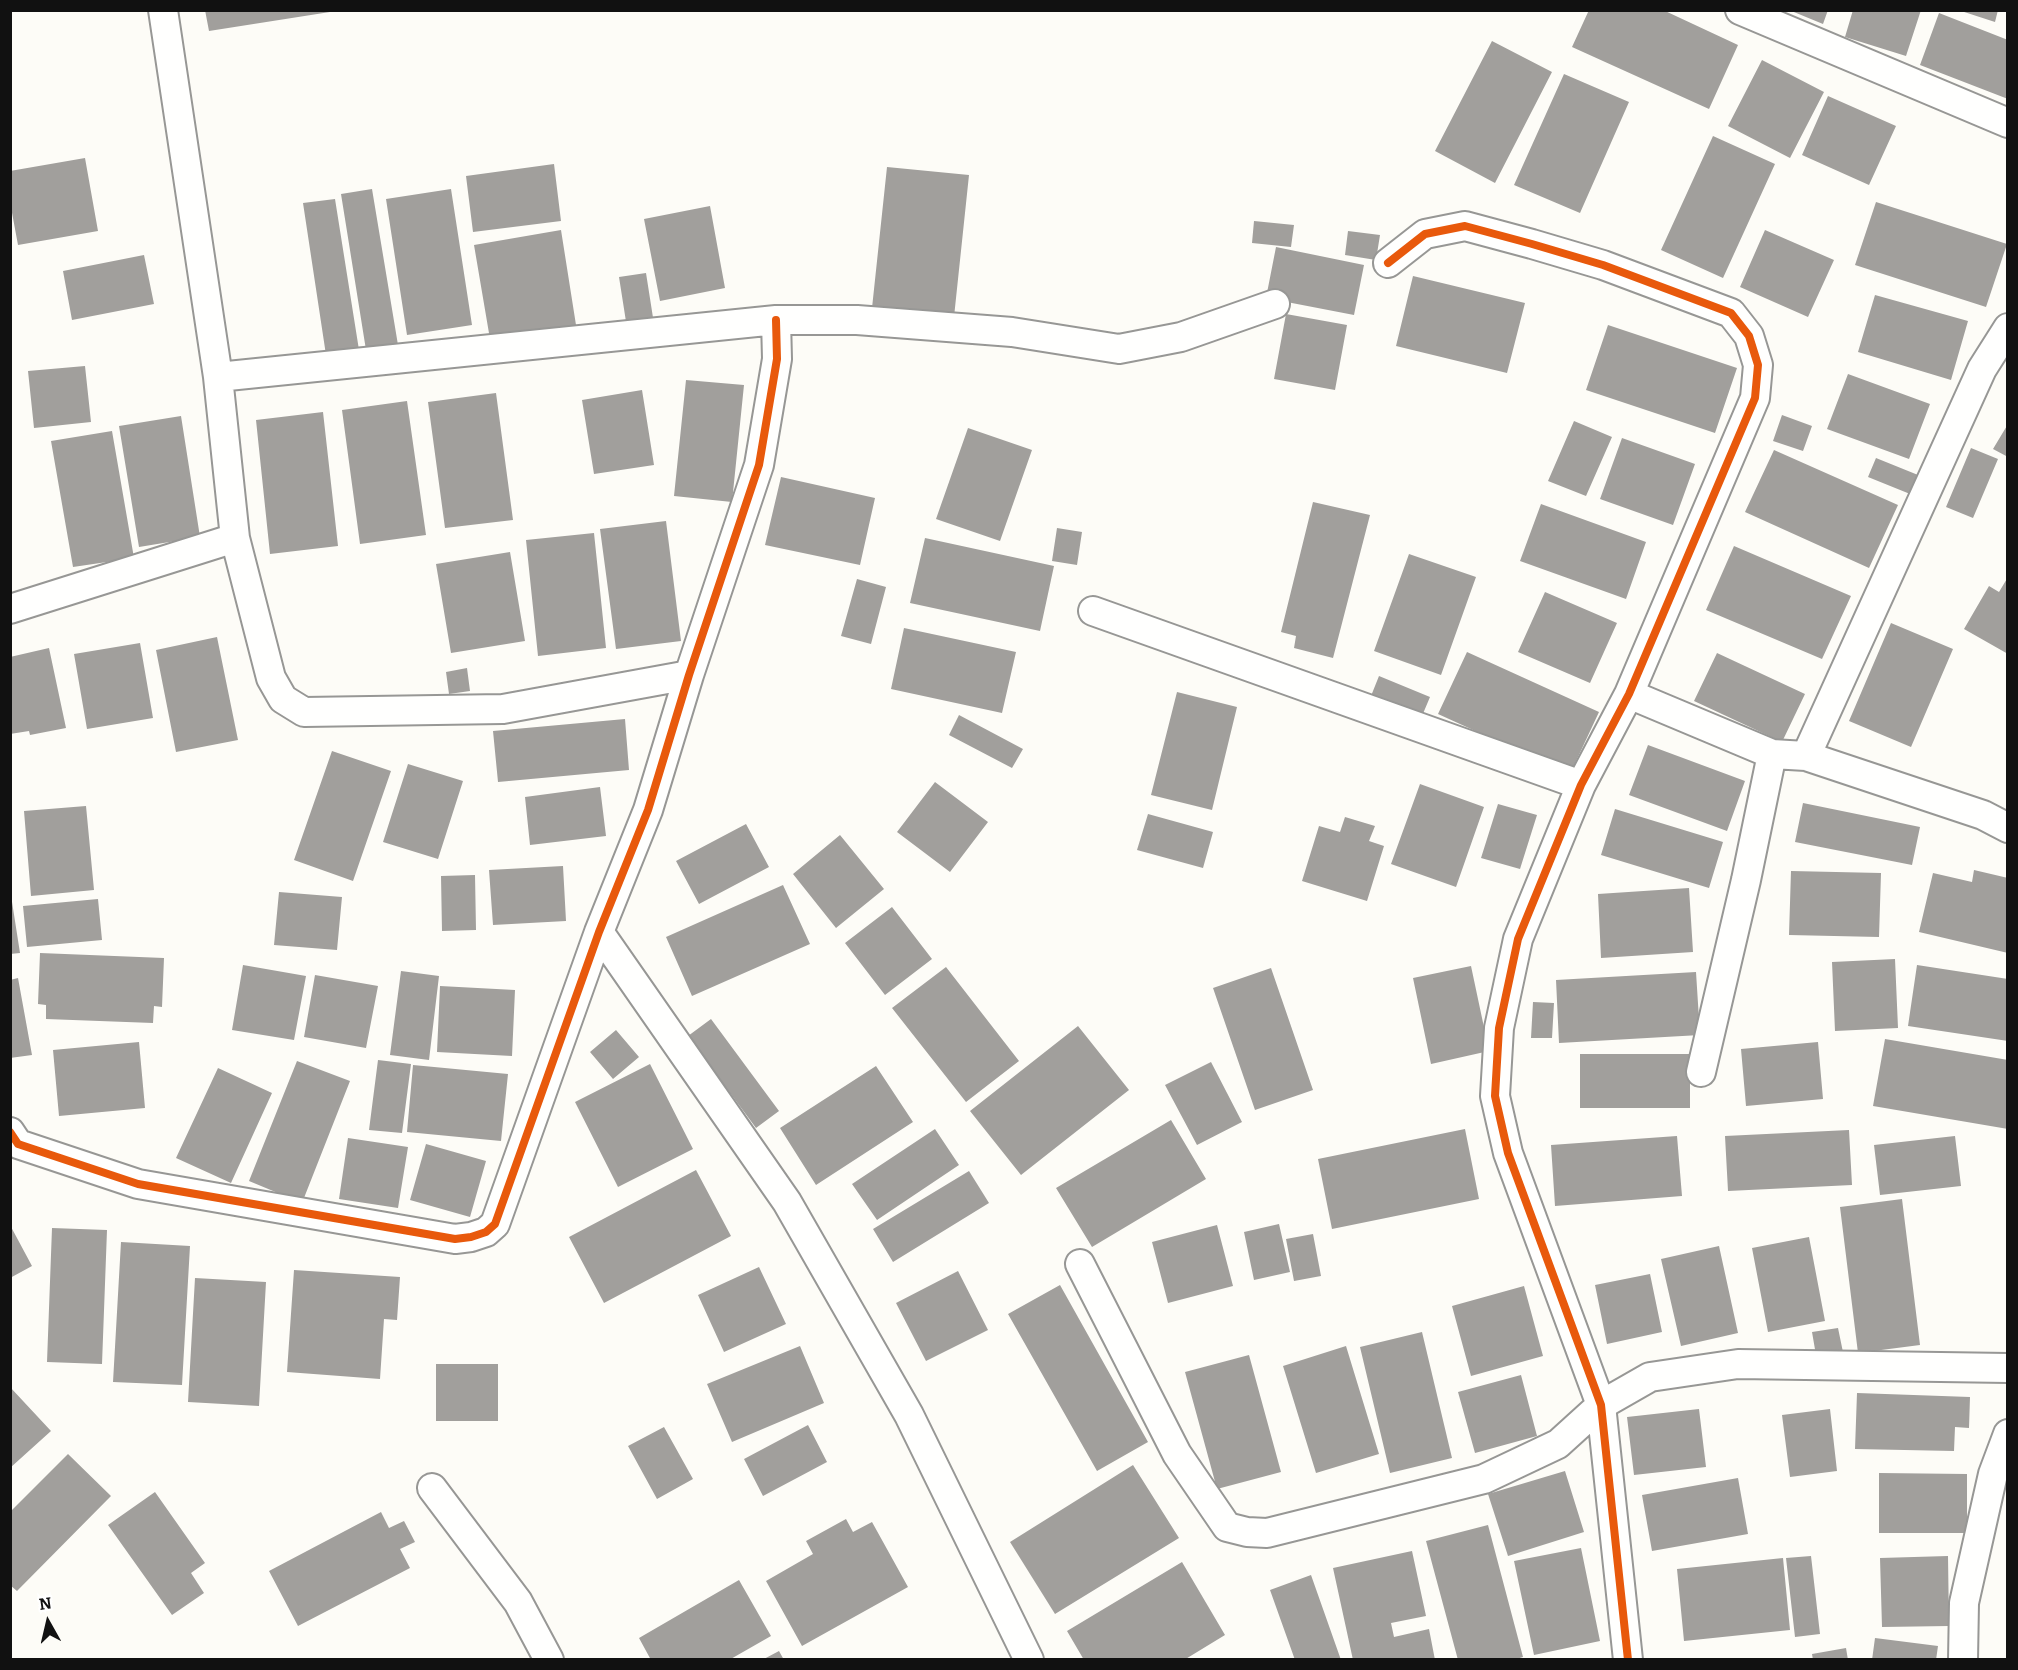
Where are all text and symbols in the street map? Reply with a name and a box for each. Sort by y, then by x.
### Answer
north arrow [18,1592,78,1652]
text: N [38,1593,53,1614]

